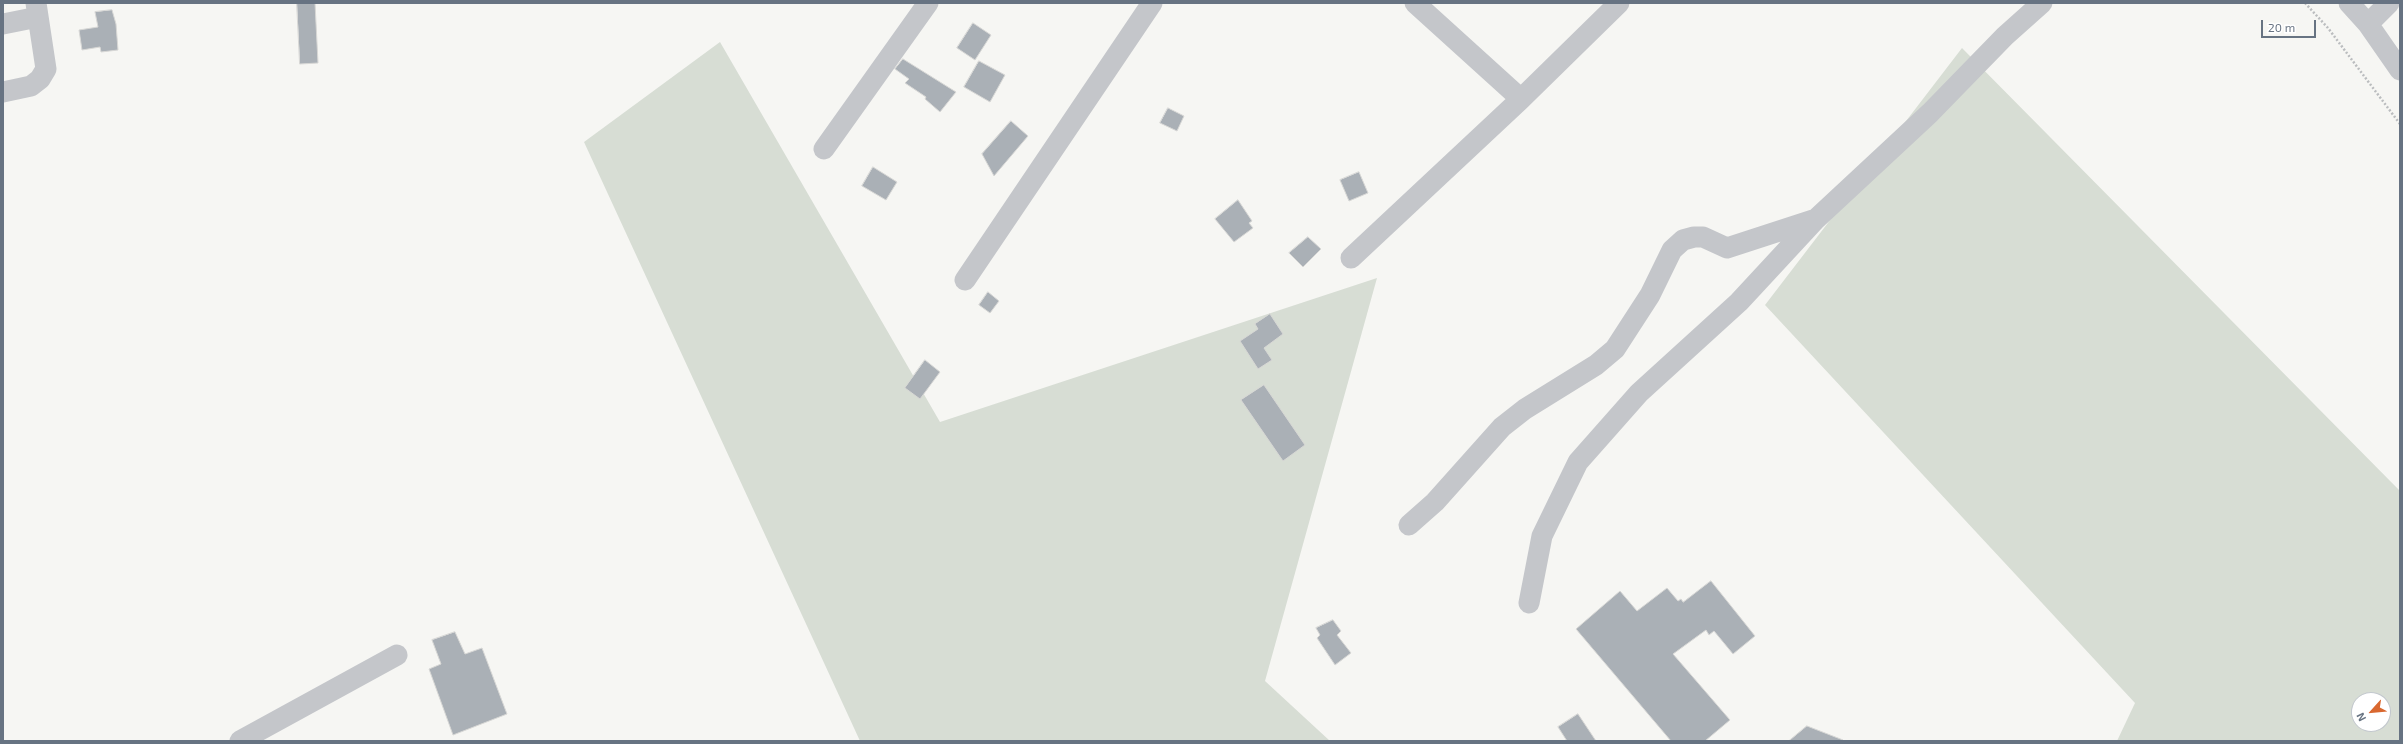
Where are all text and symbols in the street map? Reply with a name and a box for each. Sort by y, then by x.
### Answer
scale bar [2263,12,2318,38]
text: 20 m [2268,20,2295,34]
north arrow [2351,692,2391,732]
text: N [2353,711,2368,724]

